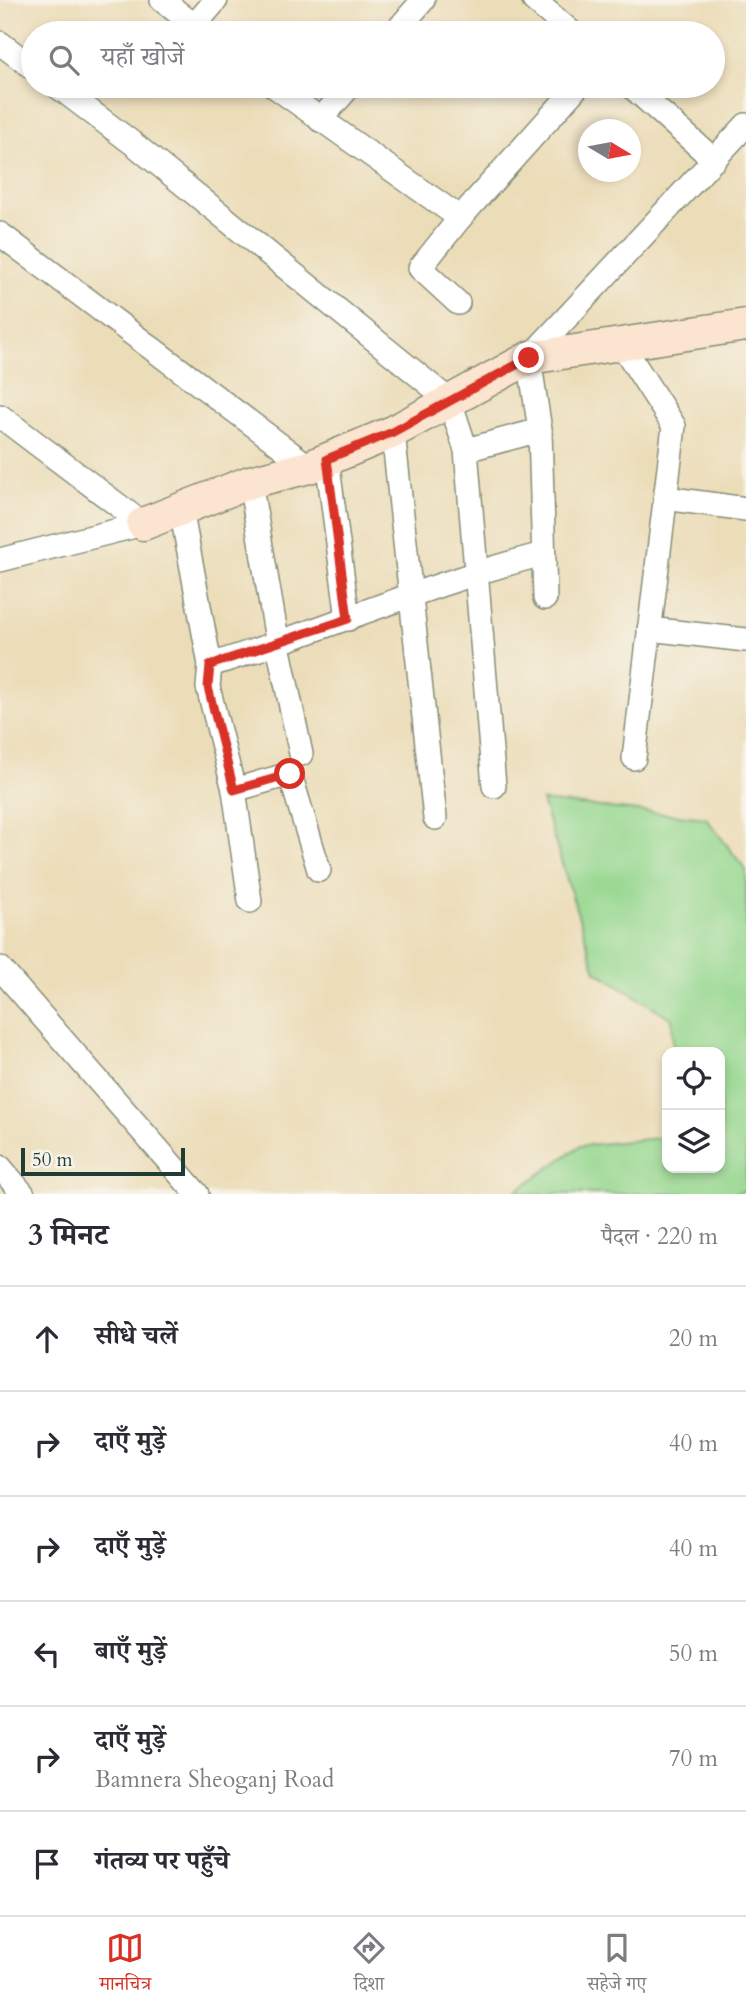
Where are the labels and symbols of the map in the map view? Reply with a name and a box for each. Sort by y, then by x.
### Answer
north arrow [578,119,641,182]
route end [513,342,544,373]
route start [274,758,305,789]
scale bar [21,1145,186,1177]

